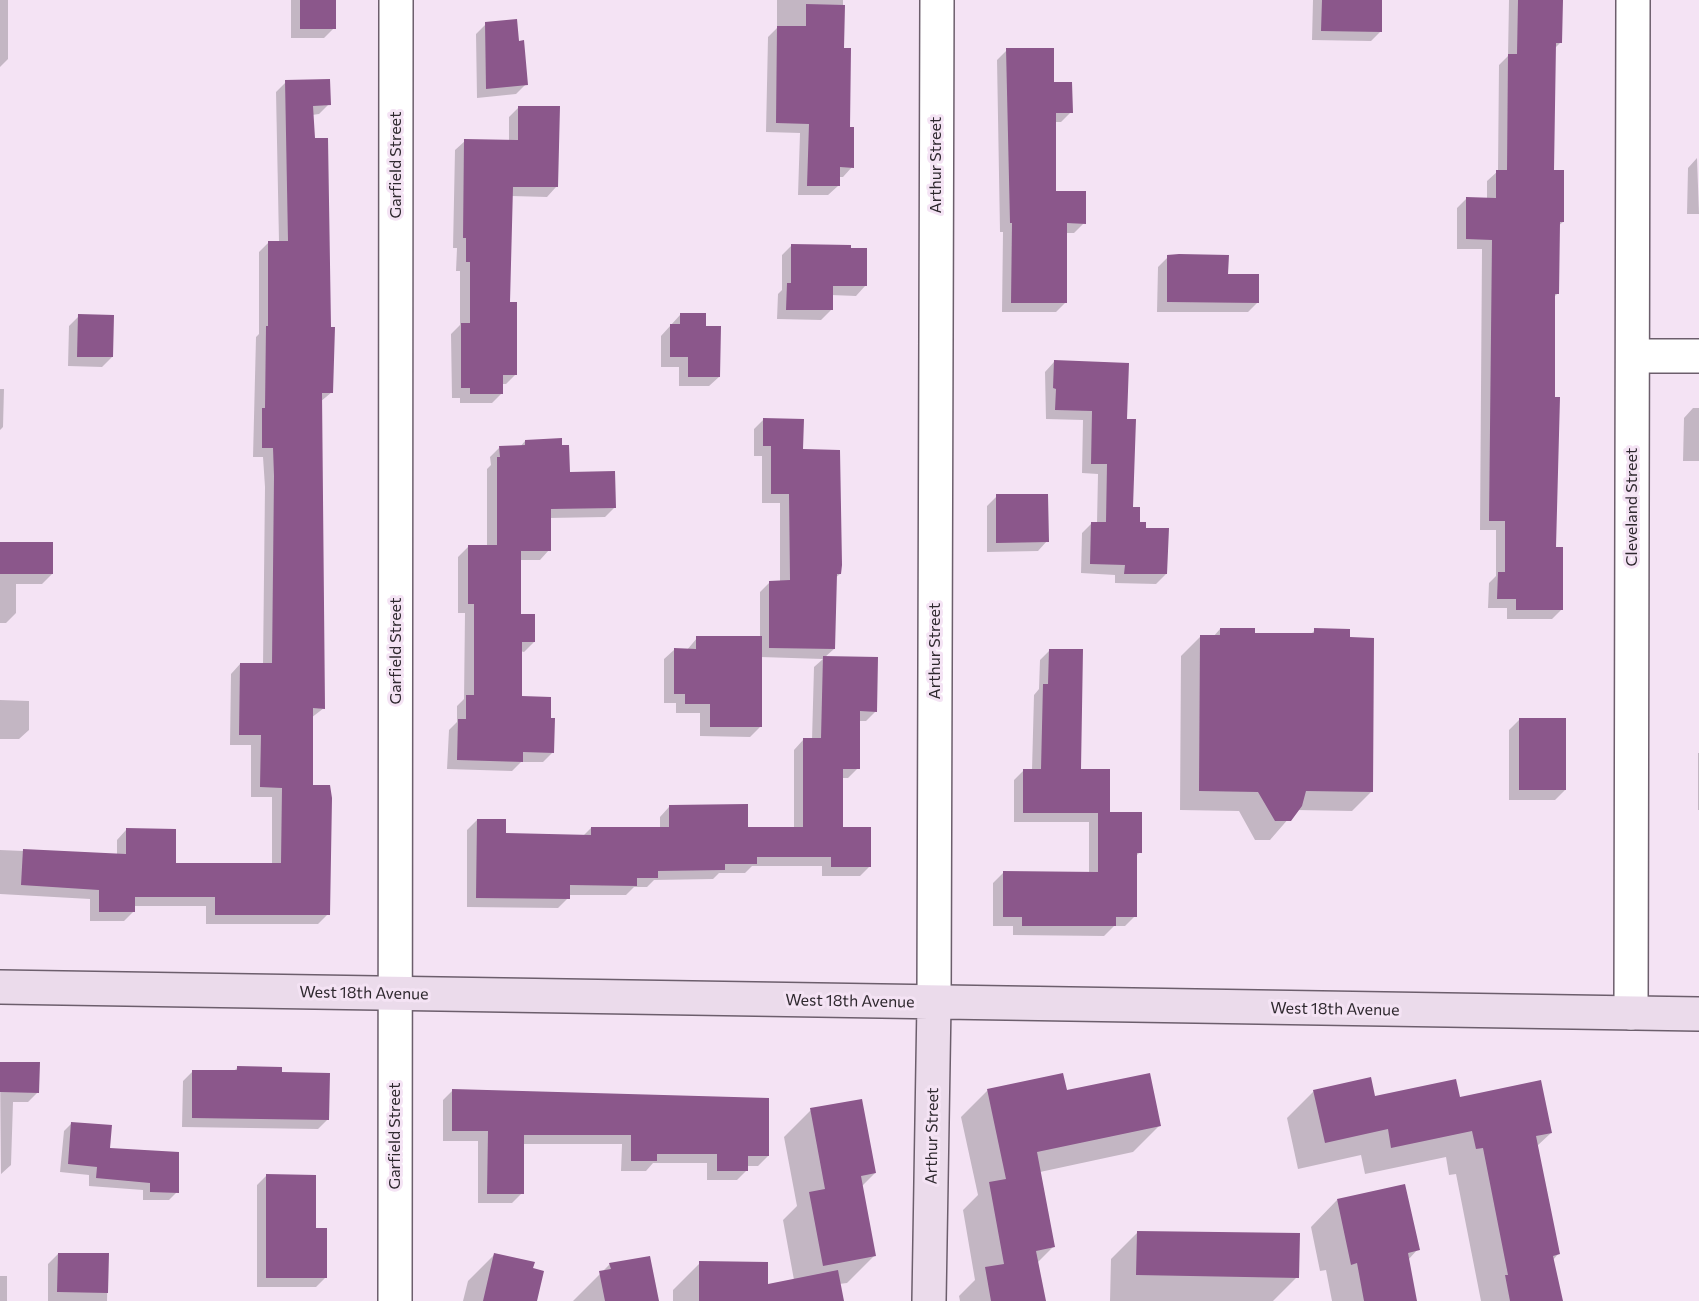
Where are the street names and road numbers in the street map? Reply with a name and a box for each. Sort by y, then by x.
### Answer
street label: Garfield Street [386,112,406,218]
street label: Arthur Street [926,117,946,213]
street label: Cleveland Street [1622,448,1642,566]
street label: Garfield Street [386,598,406,704]
street label: Arthur Street [925,603,945,699]
street label: West 18th Avenue [299,982,429,1004]
street label: West 18th Avenue [785,990,915,1012]
street label: West 18th Avenue [1270,998,1400,1020]
street label: Garfield Street [385,1083,405,1189]
street label: Arthur Street [922,1087,942,1185]

